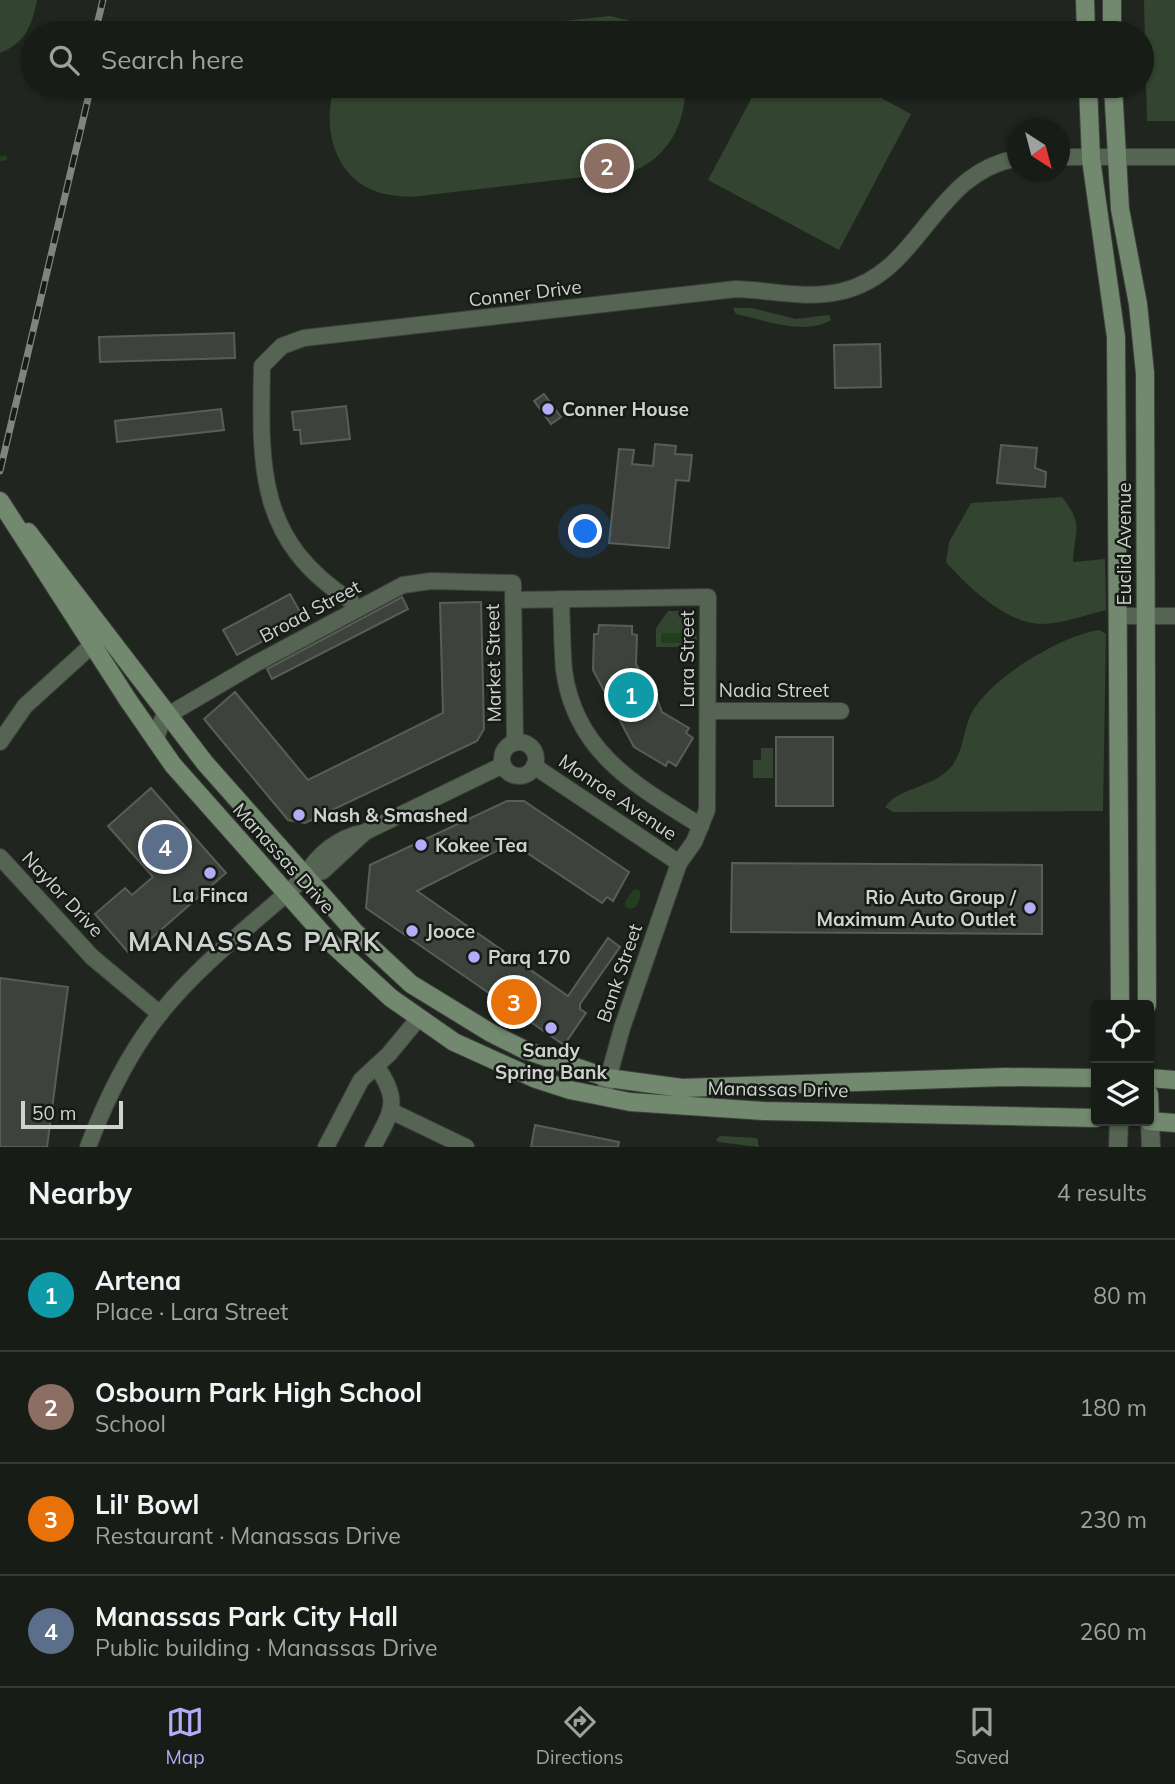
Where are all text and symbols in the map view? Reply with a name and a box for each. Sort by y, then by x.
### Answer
search box [21,21,1154,98]
icon: search [45,41,83,79]
text: Search here [101,43,244,76]
north arrow [1007,119,1070,182]
pin: 2 [584,140,630,192]
street label: Conner Drive [467,274,583,312]
place label: Conner House [562,397,689,421]
marker: Conner House [540,401,556,417]
street label: Euclid Avenue [1112,482,1136,606]
your location [568,514,602,548]
street label: Broad Street [255,574,365,648]
street label: Market Street [480,603,506,723]
street label: Lara Street [675,610,699,708]
pin: 1 [608,669,654,721]
street label: Nadia Street [719,678,830,702]
street label: Monroe Avenue [554,749,682,845]
street label: Manassas Drive [228,798,340,918]
place label: Nash & Smashed [313,803,468,827]
marker: Nash & Smashed [291,807,307,823]
pin: 4 [142,821,188,873]
place label: Kokee Tea [435,833,527,857]
marker: Kokee Tea [413,837,429,853]
street label: Naylor Drive [17,846,109,942]
marker: La Finca [202,865,218,881]
place label: La Finca [172,883,248,907]
place label: Rio Auto Group / Maximum Auto Outlet [816,885,1017,931]
marker: Rio Auto Group / Maximum Auto Outlet [1022,900,1038,916]
place label: Jooce [426,919,475,943]
street label: Bank Street [591,920,647,1025]
marker: Jooce [404,923,420,939]
district label: MANASSAS PARK [128,925,382,958]
place label: Parq 170 [488,945,571,969]
marker: Parq 170 [466,949,482,965]
pin: 3 [491,976,537,1028]
map controls [1091,1000,1154,1126]
button: locate [1091,1000,1154,1063]
marker: Sandy Spring Bank [543,1020,559,1036]
place label: Sandy Spring Bank [495,1038,607,1084]
button: layers [1091,1063,1154,1126]
street label: Manassas Drive [707,1076,849,1102]
scale bar [21,1098,122,1130]
text: 50 m [32,1101,76,1125]
text: Nearby [28,1174,132,1212]
text: 4 results [1057,1178,1147,1207]
text: Artena [95,1264,181,1297]
text: 1 [44,1281,58,1310]
text: 80 m [1093,1281,1147,1310]
text: Place · Lara Street [95,1297,288,1326]
text: Osbourn Park High School [95,1376,422,1409]
text: 2 [44,1393,58,1422]
text: 180 m [1079,1393,1147,1422]
text: School [95,1409,166,1438]
text: Lil' Bowl [95,1488,199,1521]
text: 3 [44,1505,58,1534]
text: 230 m [1079,1505,1147,1534]
text: Restaurant · Manassas Drive [95,1521,401,1550]
text: Manassas Park City Hall [95,1600,398,1633]
text: 4 [44,1617,58,1646]
text: 260 m [1079,1617,1147,1646]
text: Public building · Manassas Drive [95,1633,438,1662]
tab: Map [166,1703,205,1769]
tab: Directions [536,1703,624,1769]
tab: Saved [955,1703,1009,1769]

